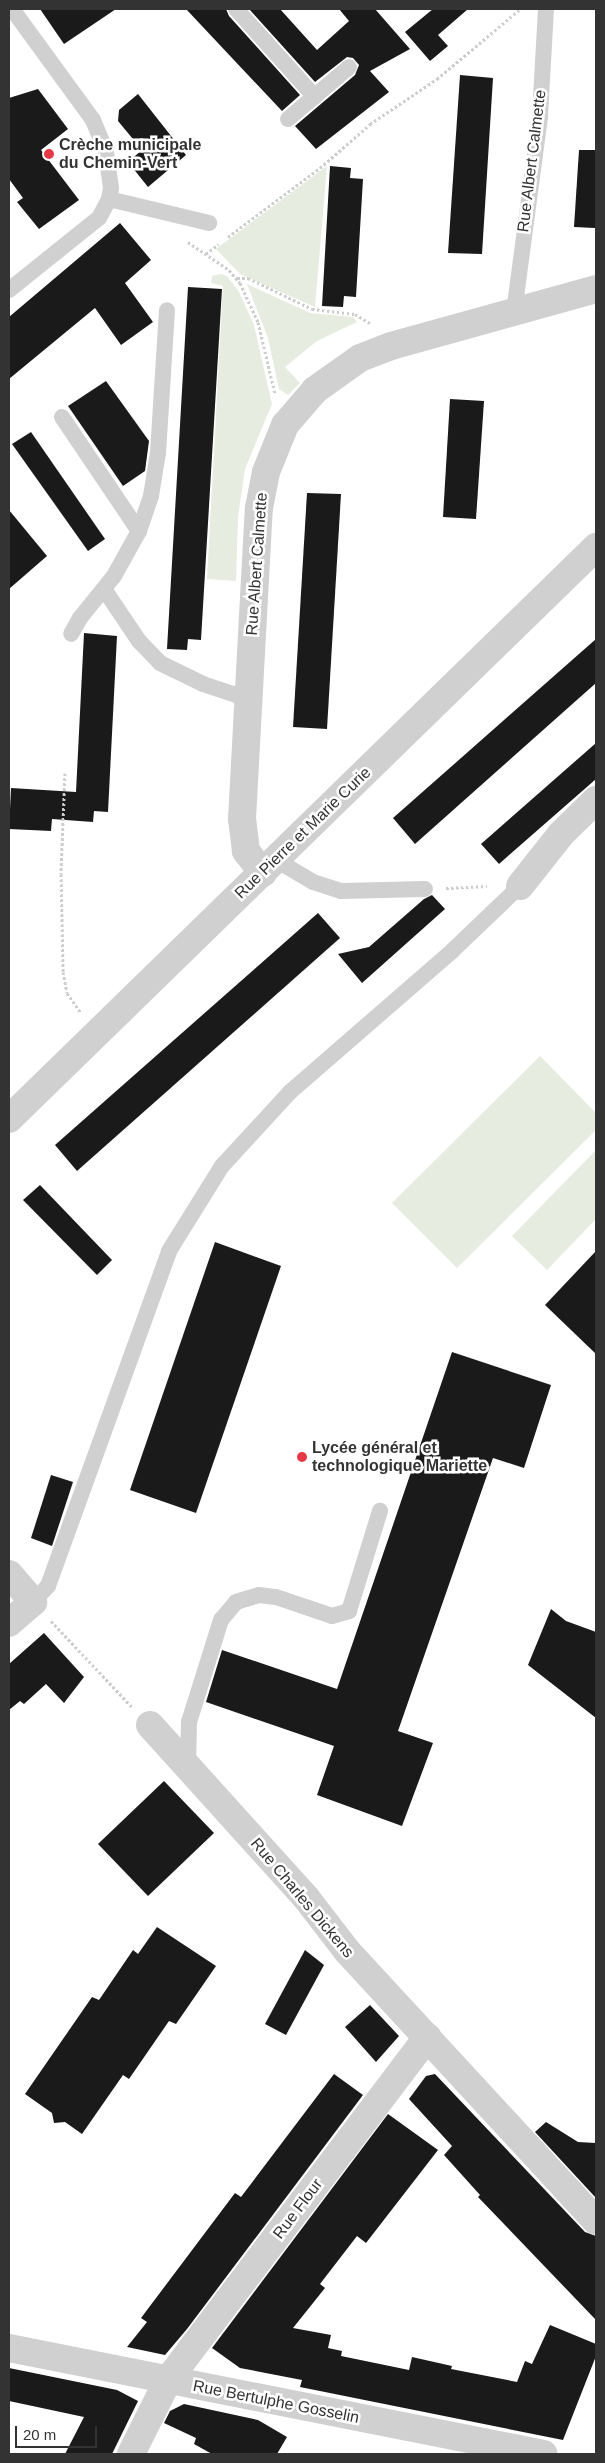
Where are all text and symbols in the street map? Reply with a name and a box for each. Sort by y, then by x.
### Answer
street label: Rue Albert Calmette [514,88,550,234]
place label: Crèche municipale du Chemin-Vert [59,135,201,173]
marker: Crèche municipale du Chemin-Vert [43,148,55,160]
street label: Rue Albert Calmette [242,491,272,637]
street label: Rue Pierre et Marie Curie [231,763,375,903]
place label: Lycée général et technologique Mariette [312,1438,487,1476]
marker: Lycée général et technologique Mariette [296,1451,308,1463]
street label: Rue Charles Dickens [246,1834,358,1962]
street label: Rue Flour [269,2175,327,2243]
street label: Rue Bertulphe Gosselin [191,2376,361,2428]
scale bar [18,2416,100,2448]
text: 20 m [23,2426,56,2443]

